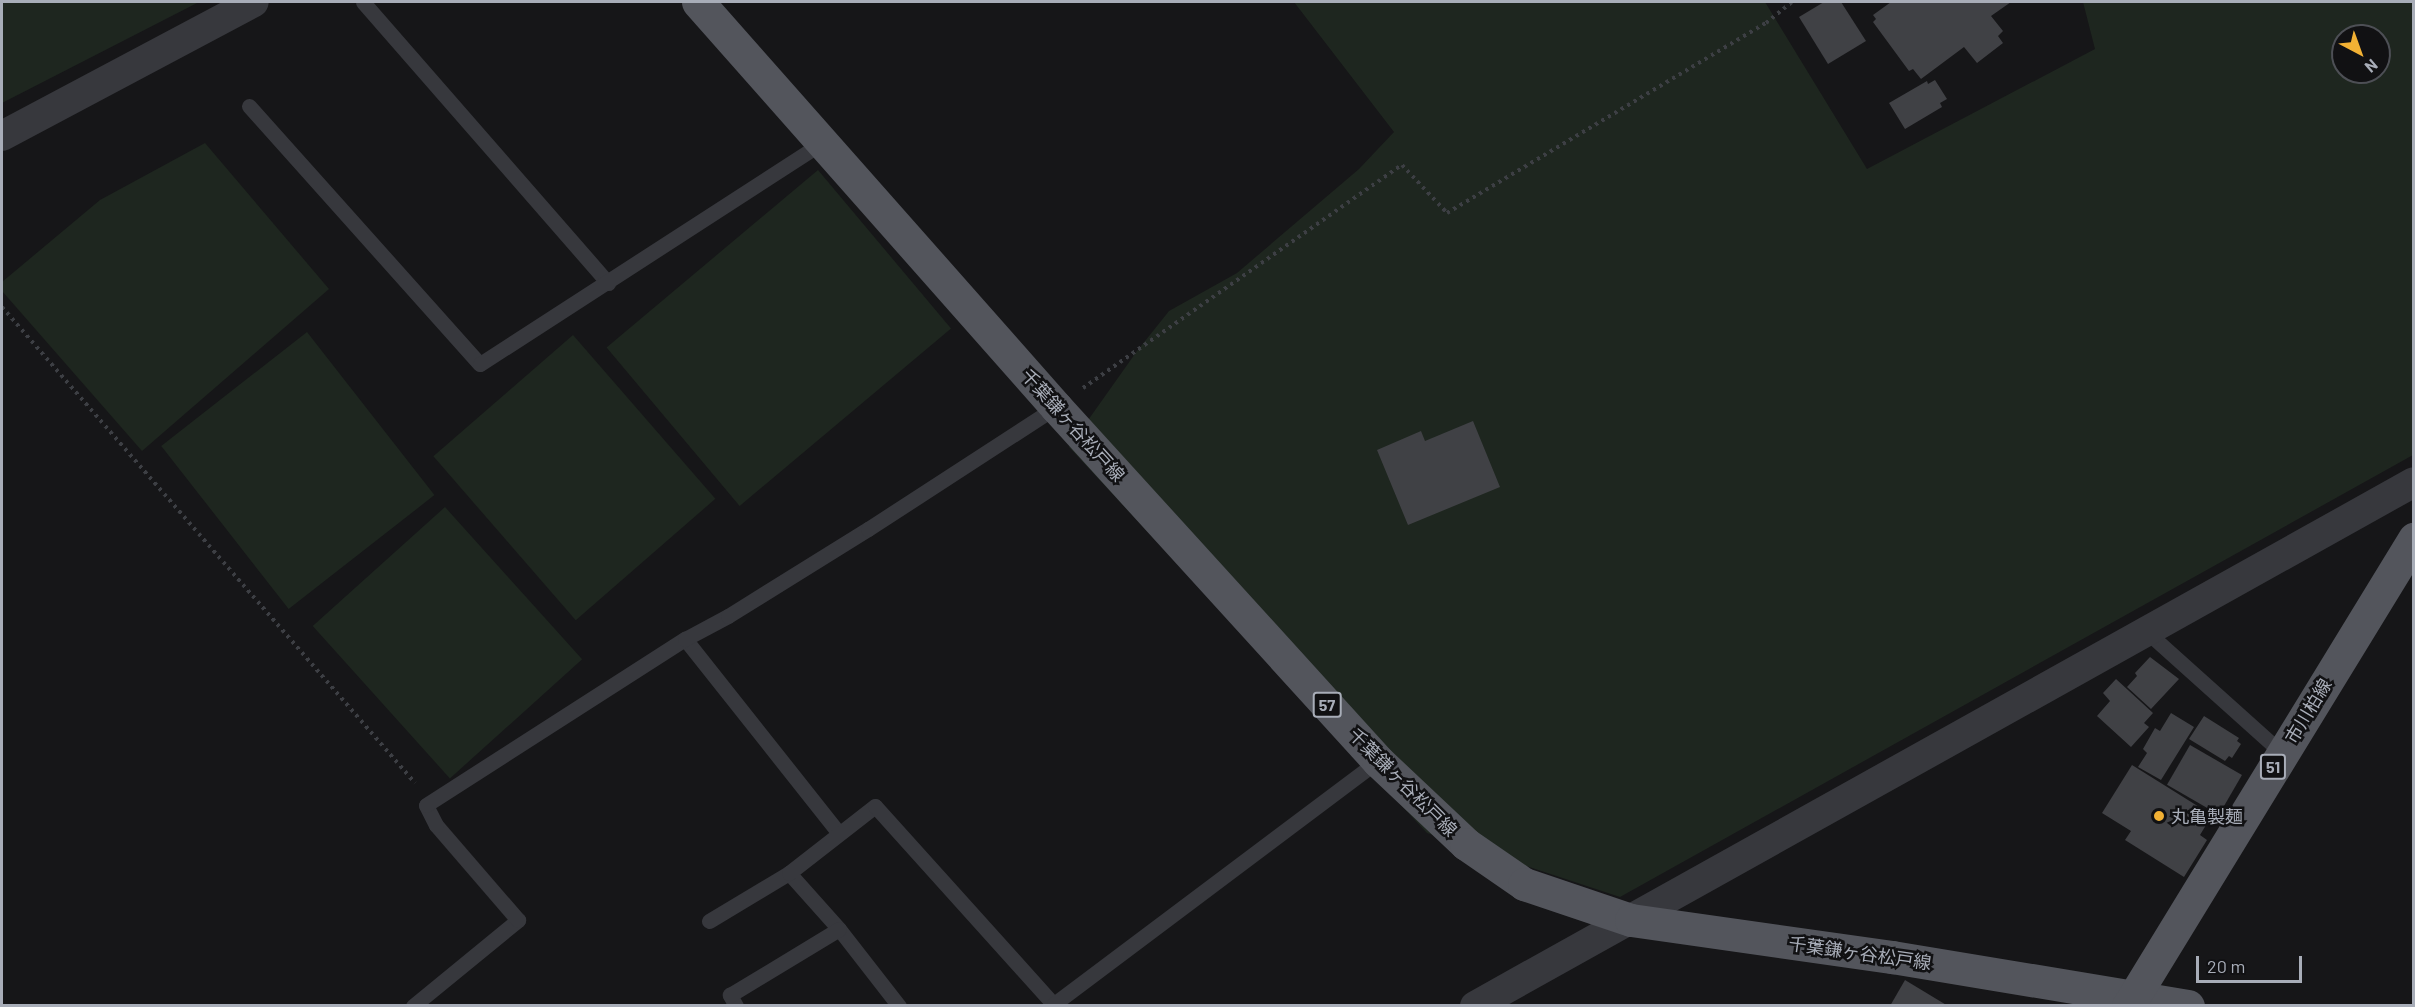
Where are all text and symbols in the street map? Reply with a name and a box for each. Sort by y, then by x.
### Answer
north arrow [2331,24,2391,84]
text: N [2362,56,2382,77]
street label: 千葉鎌ヶ谷松戸線 [1017,364,1129,486]
street label: 市川柏線 [2280,675,2336,747]
road number: 57 [1312,692,1342,718]
street label: 千葉鎌ヶ谷松戸線 [1344,723,1462,841]
road number: 51 [2260,754,2286,780]
place label: 丸亀製麺 [2171,805,2243,827]
marker: 丸亀製麺 [2152,809,2166,823]
street label: 千葉鎌ヶ谷松戸線 [1787,932,1933,974]
scale bar [2199,944,2306,982]
text: 20 m [2207,955,2245,977]

